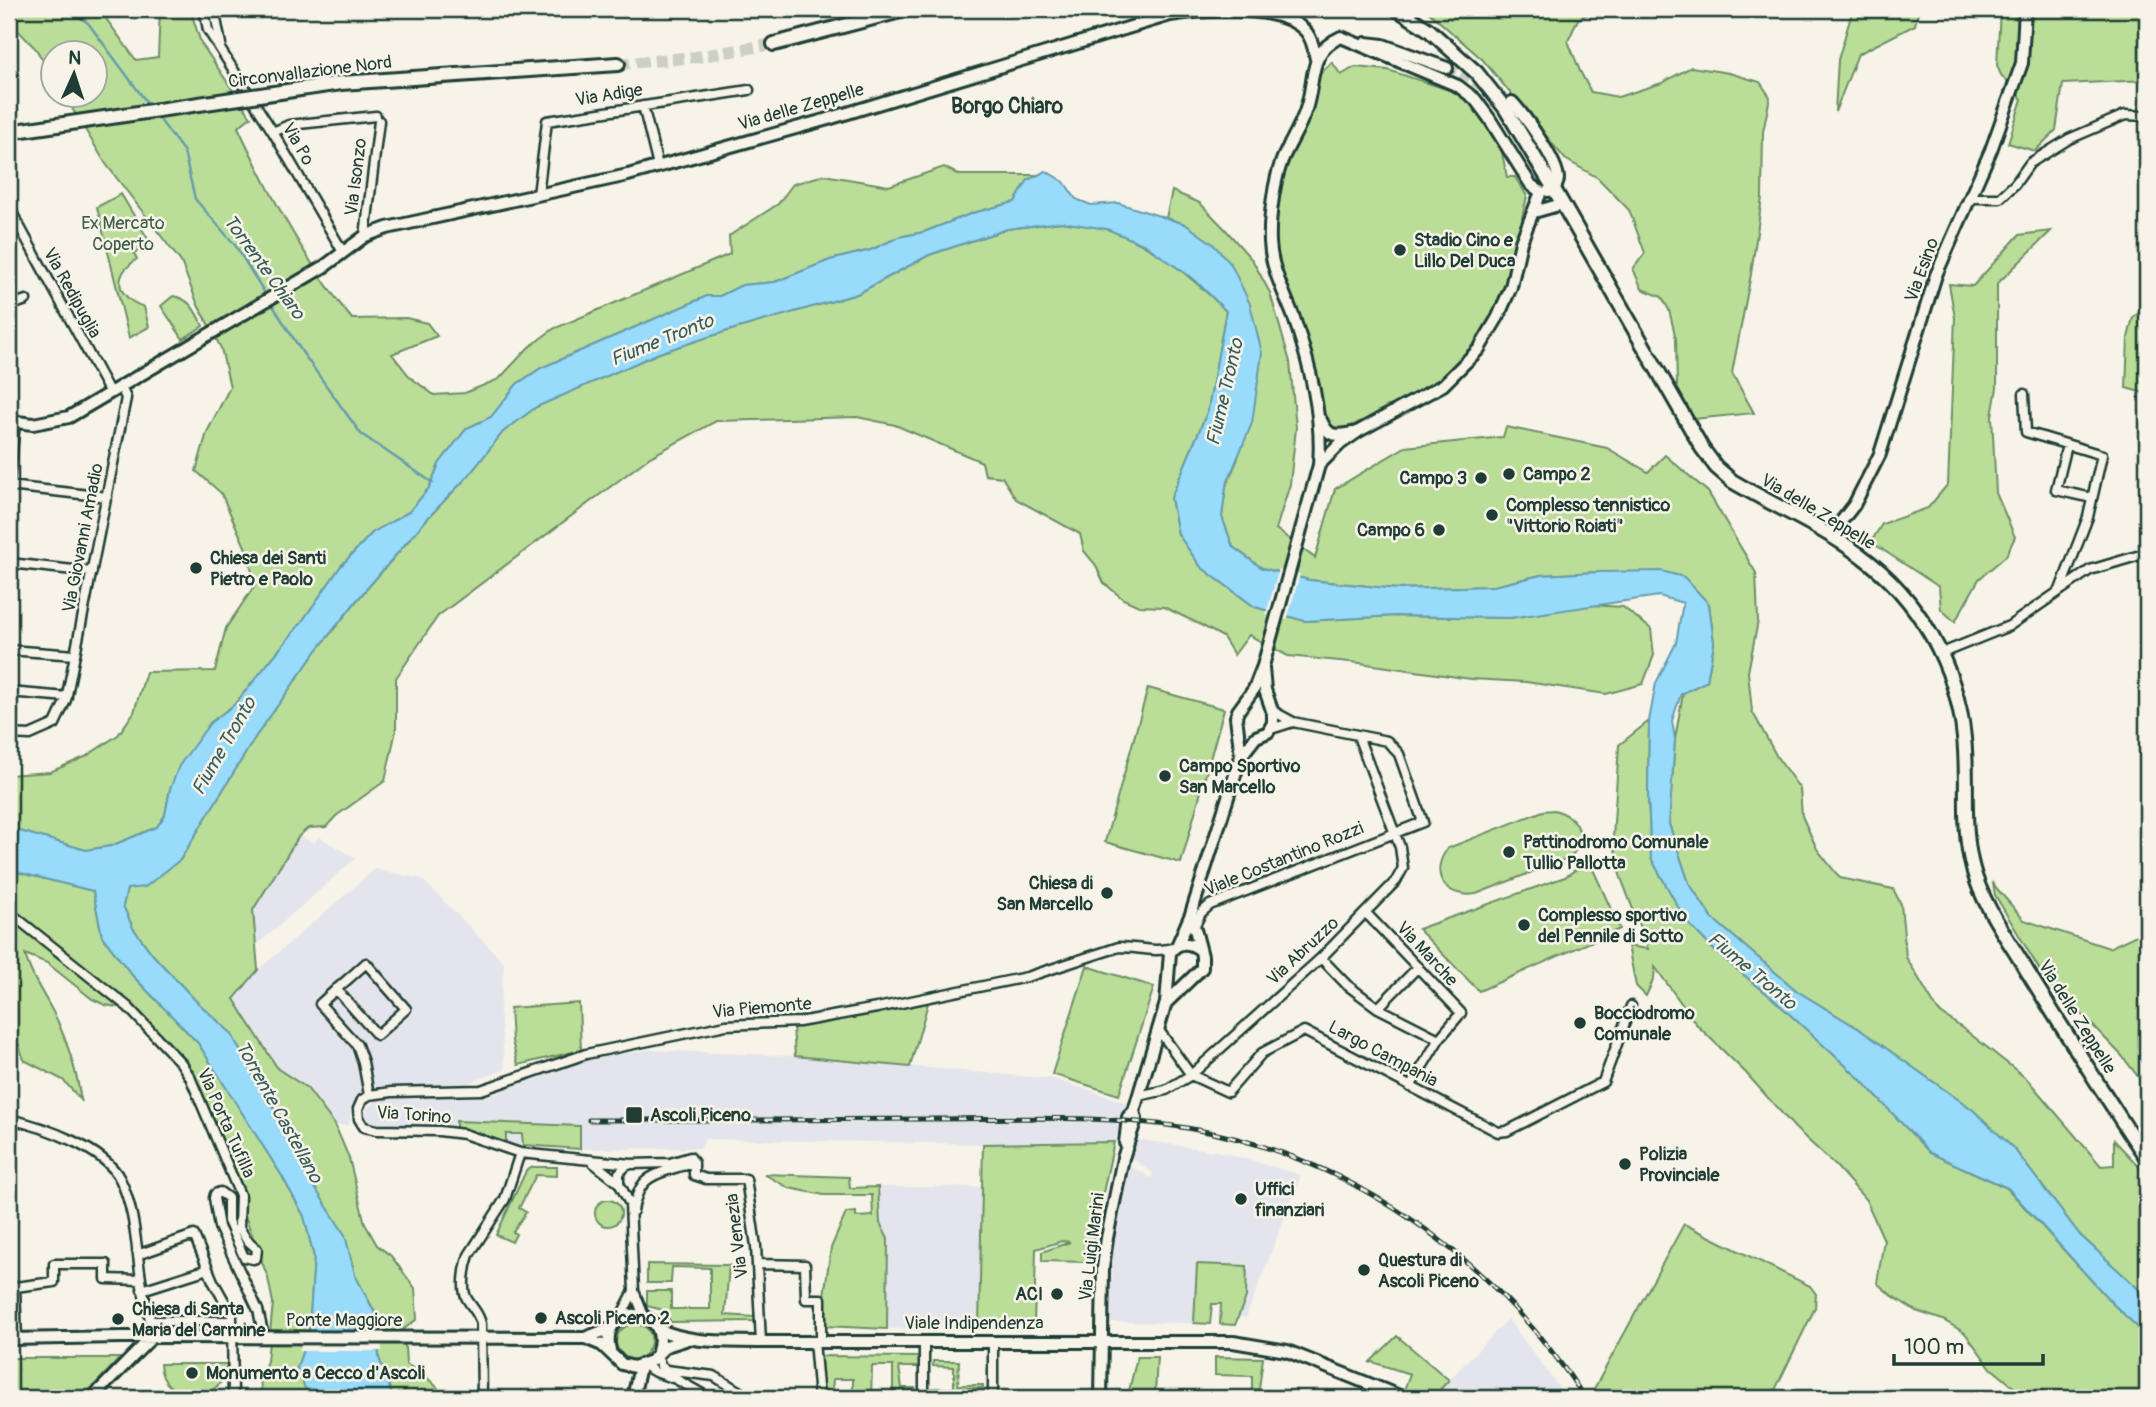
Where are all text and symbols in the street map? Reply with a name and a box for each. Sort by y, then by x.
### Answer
north arrow [38,38,108,108]
text: N [68,46,82,70]
street label: Circonvallazione Nord [227,51,393,93]
street label: Via Adige [574,78,644,112]
street label: Via delle Zeppelle [735,78,867,136]
district label: Borgo Chiaro [951,93,1064,120]
street label: Via Po [277,118,320,170]
street label: Via Isonzo [340,137,372,217]
water label: Torrente Chiaro [218,210,311,325]
park label: Ex Mercato Coperto [81,212,165,256]
place label: Stadio Cino e Lillo Del Duca [1414,229,1516,273]
street label: Via Esino [1900,234,1944,305]
marker: Stadio Cino e Lillo Del Duca [1392,242,1408,258]
street label: Via Redipuglia [38,244,106,342]
water label: Fiume Tronto [607,308,719,372]
water label: Fiume Tronto [1201,334,1249,448]
street label: Via Giovanni Amadio [57,461,109,615]
place label: Campo 2 [1523,463,1591,486]
marker: Campo 2 [1501,466,1517,482]
place label: Campo 3 [1399,467,1467,490]
street label: Via delle Zeppelle [1756,469,1880,555]
marker: Campo 3 [1473,470,1489,486]
place label: Complesso tennistico "Vittorio Roiati" [1506,494,1671,538]
marker: Complesso tennistico "Vittorio Roiati" [1484,507,1500,523]
place label: Campo 6 [1357,519,1425,542]
marker: Campo 6 [1431,522,1447,538]
place label: Chiesa dei Santi Pietro e Paolo [210,547,326,591]
marker: Chiesa dei Santi Pietro e Paolo [188,560,204,576]
water label: Fiume Tronto [186,691,263,799]
place label: Campo Sportivo San Marcello [1179,755,1301,799]
marker: Campo Sportivo San Marcello [1157,768,1173,784]
street label: Viale Costantino Rozzi [1201,817,1367,901]
place label: Pattinodromo Comunale Tullio Pallotta [1522,831,1709,875]
marker: Pattinodromo Comunale Tullio Pallotta [1501,844,1517,860]
place label: Chiesa di San Marcello [997,872,1093,916]
marker: Chiesa di San Marcello [1099,885,1115,901]
place label: Complesso sportivo del Pennile di Sotto [1538,904,1687,948]
street label: Via Abruzzo [1262,911,1344,990]
street label: Via Marche [1391,917,1463,991]
marker: Complesso sportivo del Pennile di Sotto [1516,917,1532,933]
water label: Fiume Tronto [1703,927,1803,1016]
street label: Via delle Zeppelle [2033,956,2121,1078]
street label: Via Piemonte [711,992,813,1024]
place label: Bocciodromo Comunale [1594,1002,1695,1046]
street label: Largo Campania [1324,1015,1442,1093]
marker: Bocciodromo Comunale [1572,1015,1588,1031]
water label: Torrente Castellano [230,1037,329,1189]
street label: Via Porta Tufilla [192,1065,260,1181]
street label: Via Torino [376,1101,452,1129]
place label: Ascoli Piceno [650,1104,751,1127]
marker: Ascoli Piceno [624,1105,644,1125]
place label: Polizia Provinciale [1639,1143,1721,1187]
marker: Polizia Provinciale [1617,1156,1633,1172]
place label: Uffici finanziari [1255,1178,1324,1222]
street label: Via Luigi Marini [1074,1191,1110,1303]
marker: Uffici finanziari [1233,1191,1249,1207]
street label: Via Venezia [720,1192,754,1280]
place label: Questura di Ascoli Piceno [1378,1249,1479,1293]
marker: Questura di Ascoli Piceno [1356,1262,1372,1278]
place label: ACI [1015,1283,1043,1306]
marker: ACI [1049,1286,1065,1302]
place label: Chiesa di Santa Maria del Carmine [132,1298,266,1342]
place label: Ascoli Piceno 2 [555,1307,670,1330]
street label: Ponte Maggiore [286,1309,402,1332]
marker: Ascoli Piceno 2 [533,1310,549,1326]
marker: Chiesa di Santa Maria del Carmine [110,1311,126,1327]
street label: Viale Indipendenza [904,1312,1044,1335]
scale bar [1894,1323,2042,1367]
text: 100 m [1904,1334,1964,1361]
place label: Monumento a Cecco d'Ascoli [206,1362,425,1385]
marker: Monumento a Cecco d'Ascoli [184,1365,200,1381]

